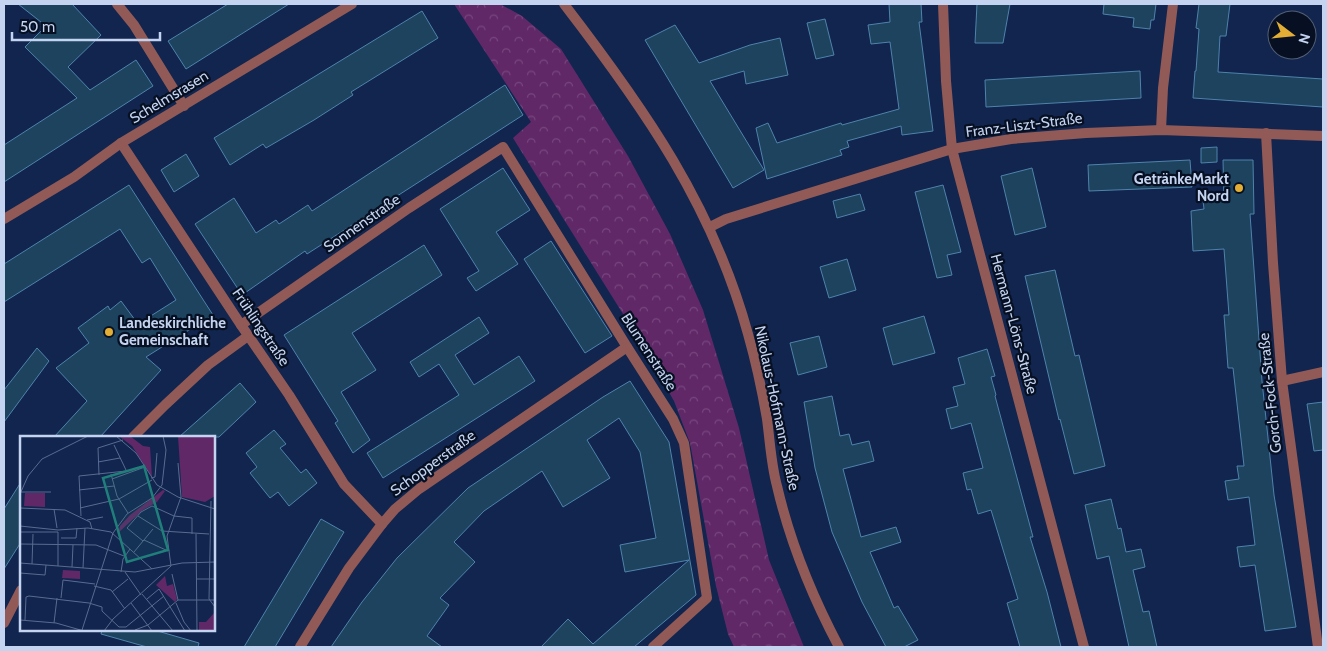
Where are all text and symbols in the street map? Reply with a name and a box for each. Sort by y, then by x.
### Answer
scale bar [12,10,160,42]
north arrow [1267,10,1317,60]
text: 50 m [20,18,55,36]
text: N [1294,31,1315,46]
street label: Schelmsrasen [126,67,212,127]
street label: Franz-Liszt-Straße [965,109,1084,141]
place label: GetränkeMarkt Nord [1134,170,1229,205]
marker: GetränkeMarkt Nord [1233,182,1245,194]
street label: Sonnenstraße [320,190,404,256]
street label: Hermann-Löns-Straße [987,252,1041,396]
street label: Frühlingstraße [228,285,294,370]
street label: Blumenstraße [617,310,681,394]
place label: Landeskirchliche Gemeinschaft [119,314,226,349]
street label: Nikolaus-Hofmann-Straße [751,324,803,492]
marker: Landeskirchliche Gemeinschaft [103,326,115,338]
street label: Gorch-Fock-Straße [1255,332,1285,454]
street label: Schopperstraße [387,426,479,500]
inset map [20,436,215,631]

